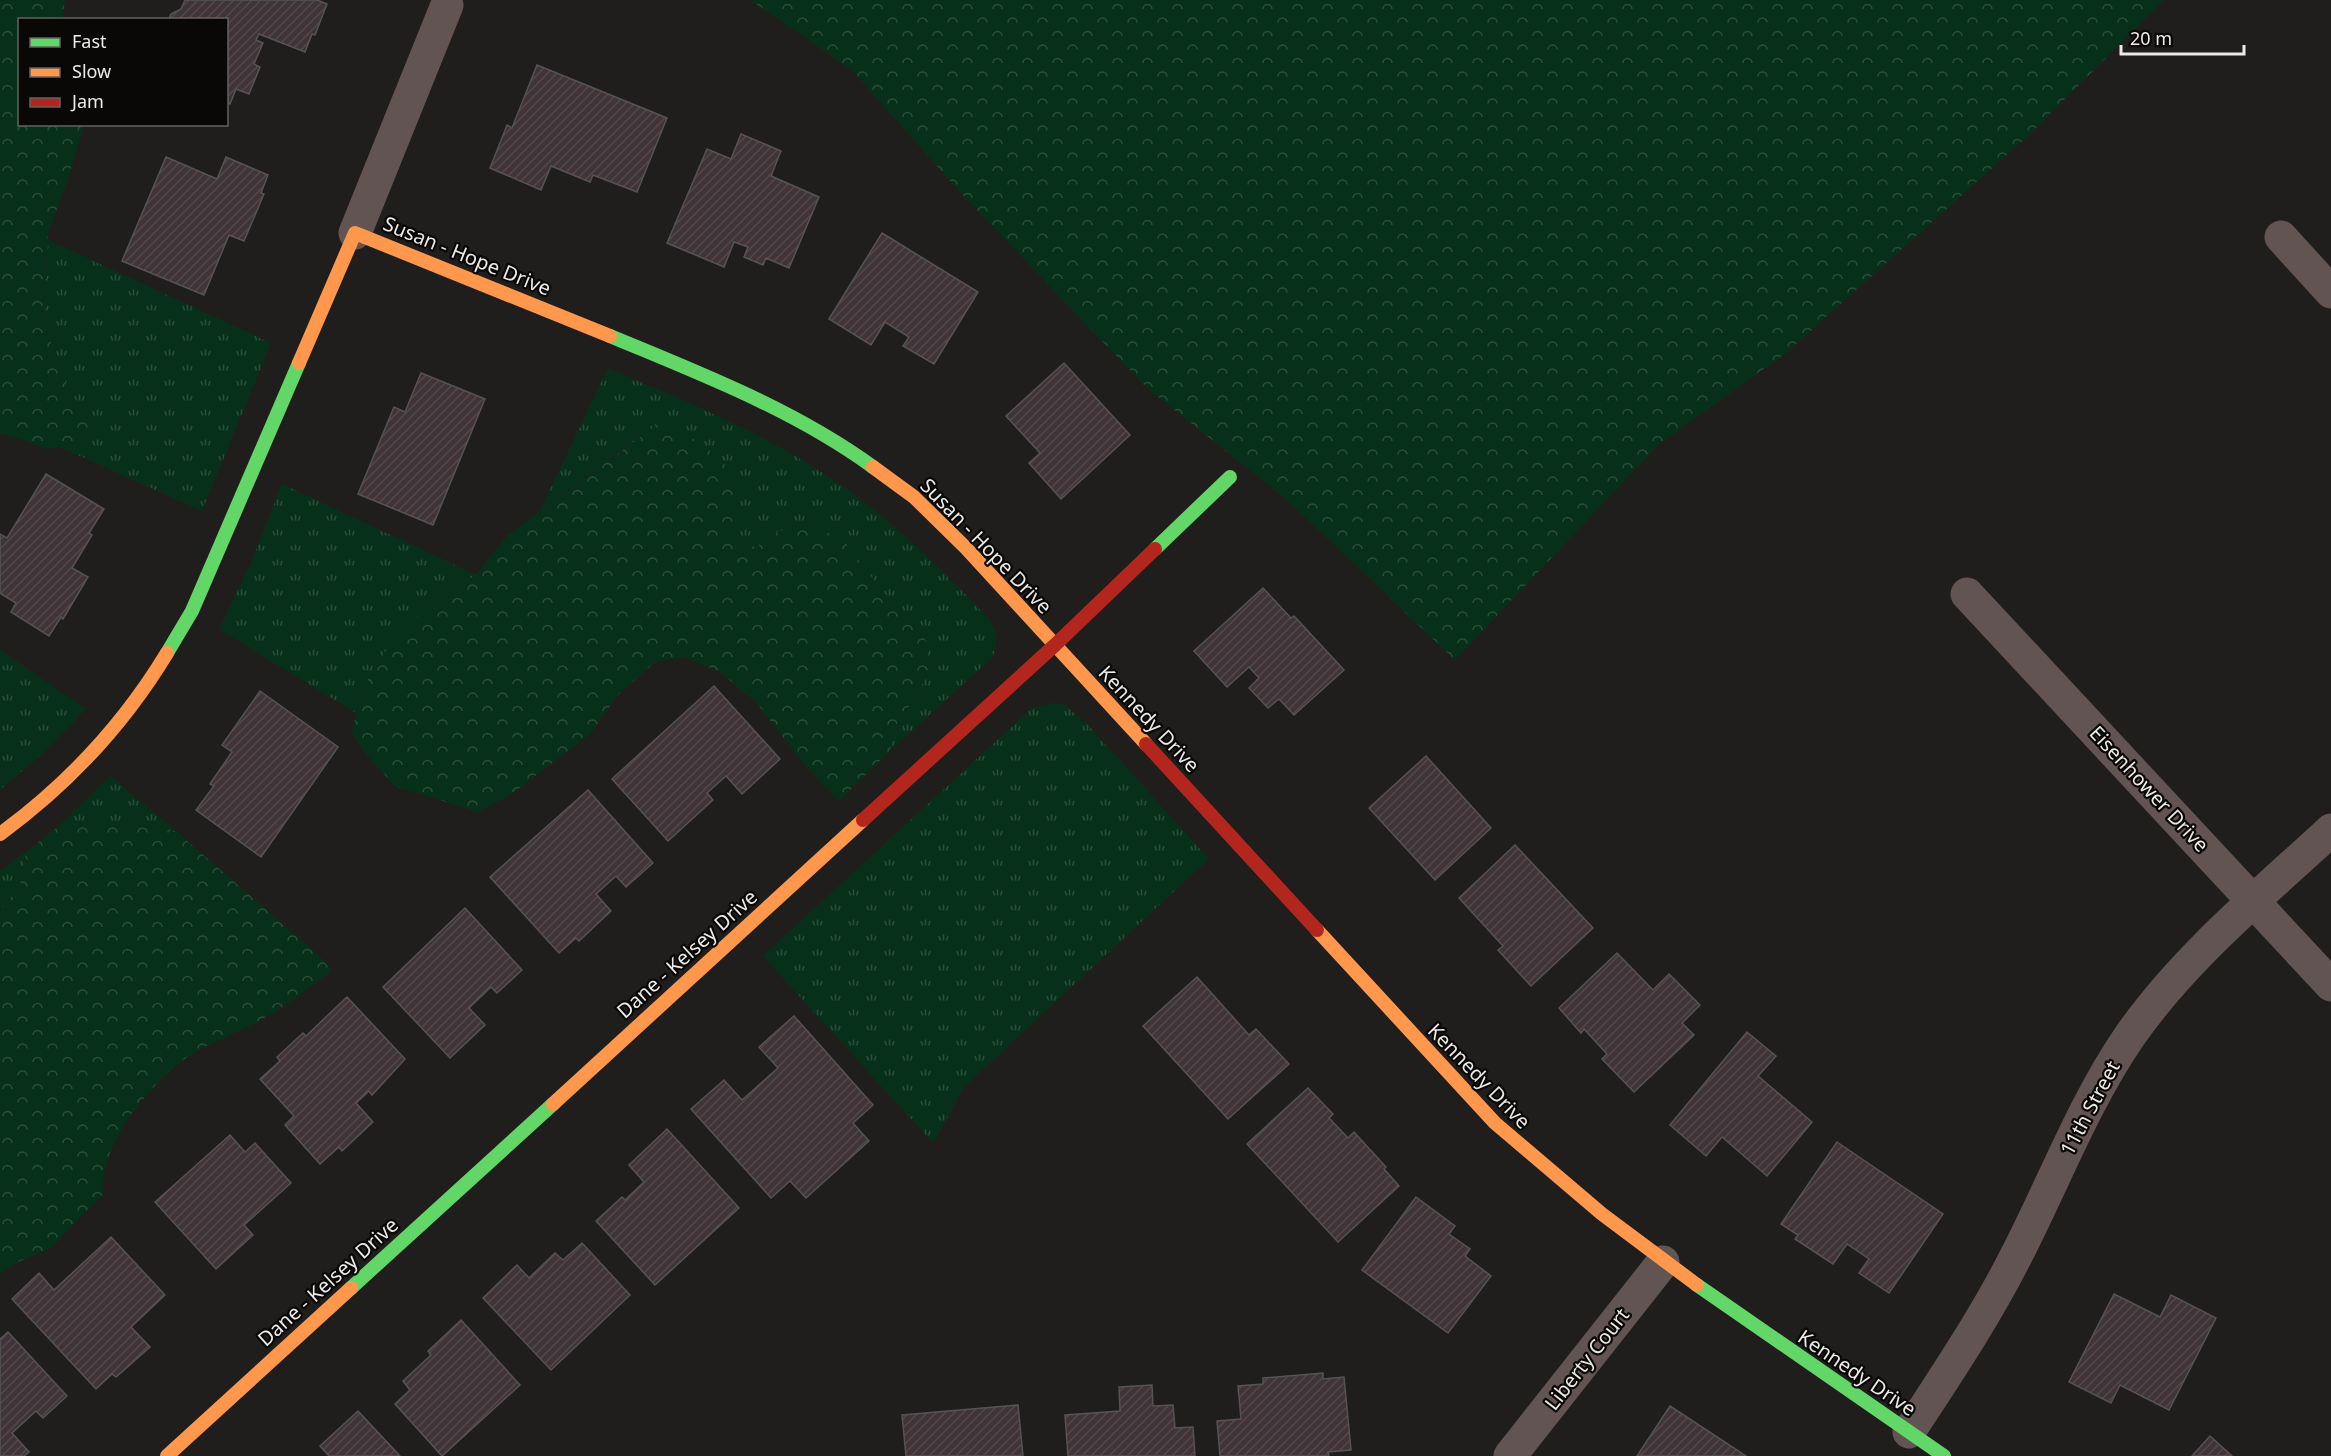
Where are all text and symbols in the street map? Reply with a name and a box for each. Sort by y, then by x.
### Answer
legend [18,18,228,126]
scale bar [2121,18,2244,56]
text: 20 m [2130,26,2172,50]
text: Fast [72,29,107,53]
text: Slow [72,59,111,83]
text: Jam [70,89,104,113]
street label: Susan - Hope Drive [379,210,555,301]
street label: Susan - Hope Drive [915,472,1058,619]
street label: Kennedy Drive [1093,659,1206,778]
street label: Eisenhower Drive [2084,720,2215,858]
street label: Dane - Kelsey Drive [611,883,763,1024]
street label: Kennedy Drive [1422,1017,1537,1134]
street label: 11th Street [2053,1056,2126,1160]
street label: Dane - Kelsey Drive [252,1211,404,1352]
street label: Liberty Court [1538,1302,1635,1415]
street label: Kennedy Drive [1793,1323,1922,1422]

